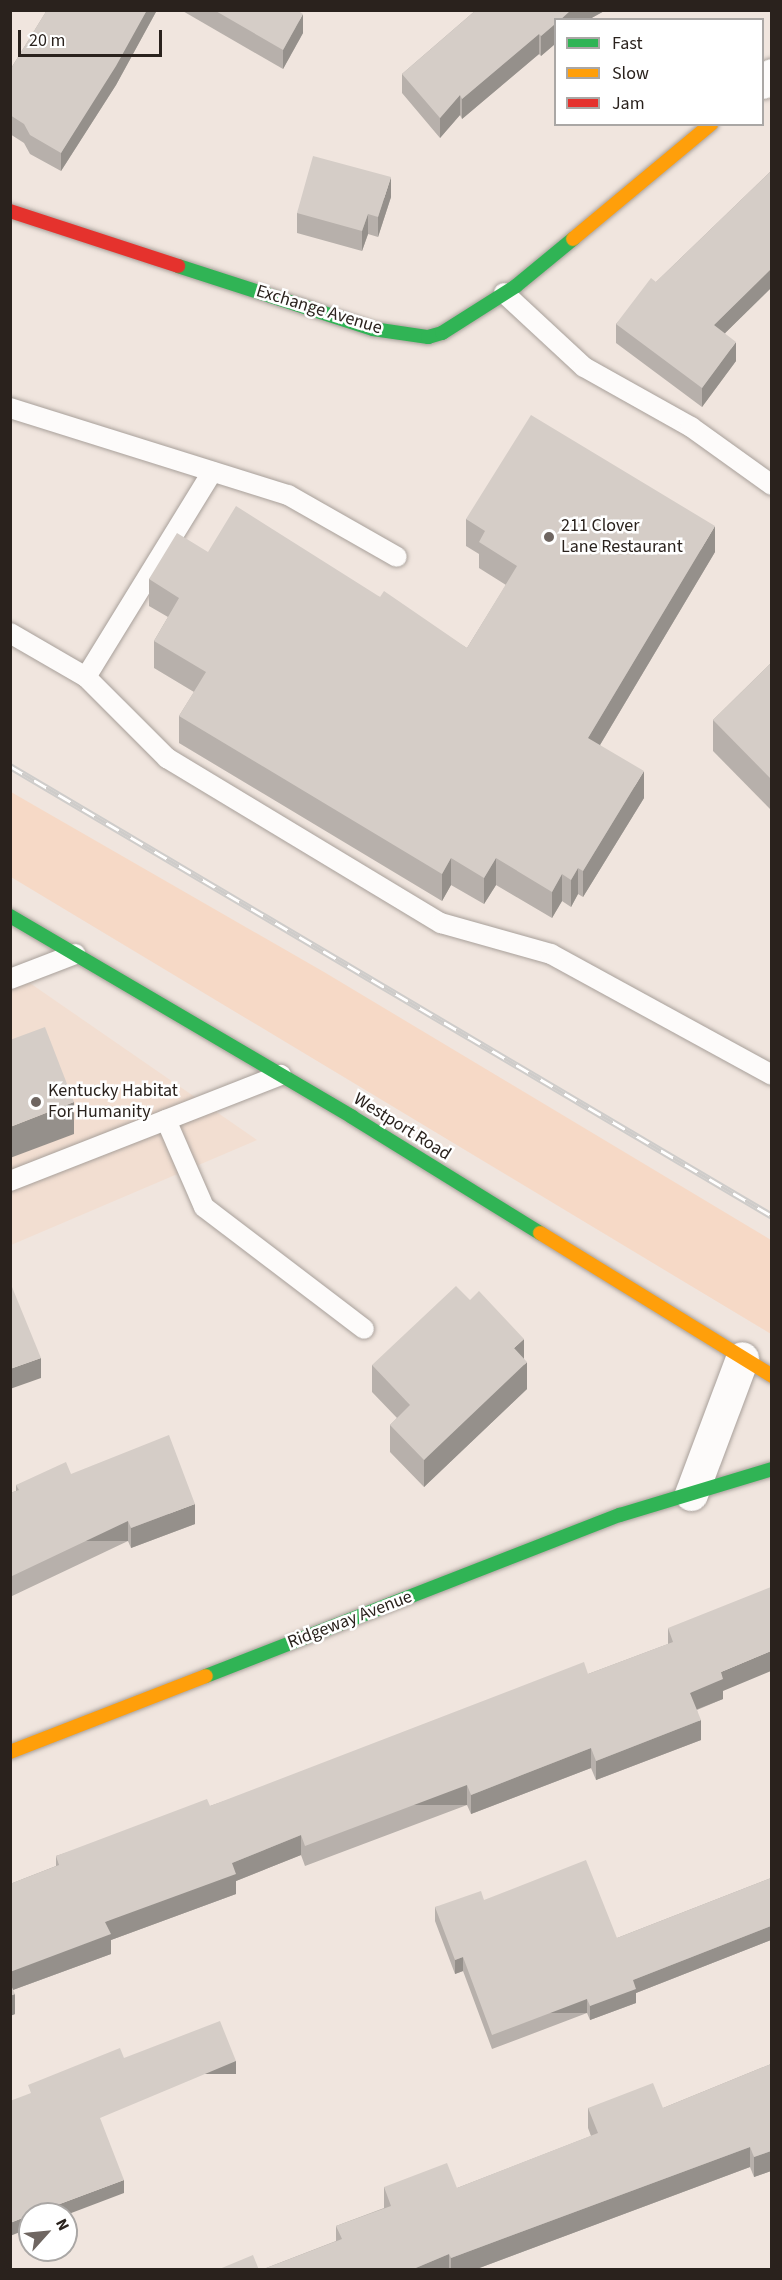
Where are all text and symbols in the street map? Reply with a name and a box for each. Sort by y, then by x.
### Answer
scale bar [21,18,165,56]
legend [554,18,764,126]
text: 20 m [29,28,65,53]
text: Fast [612,31,643,56]
text: Slow [612,61,649,86]
text: Jam [612,91,645,116]
street label: Exchange Avenue [253,281,385,339]
place label: 211 Clover Lane Restaurant [561,516,683,558]
marker: 211 Clover Lane Restaurant [542,530,556,544]
place label: Kentucky Habitat For Humanity [48,1081,178,1124]
street label: Westport Road [349,1089,455,1165]
marker: Kentucky Habitat For Humanity [29,1095,43,1109]
street label: Ridgeway Avenue [285,1586,415,1654]
north arrow [18,2202,78,2262]
text: N [50,2215,74,2234]

